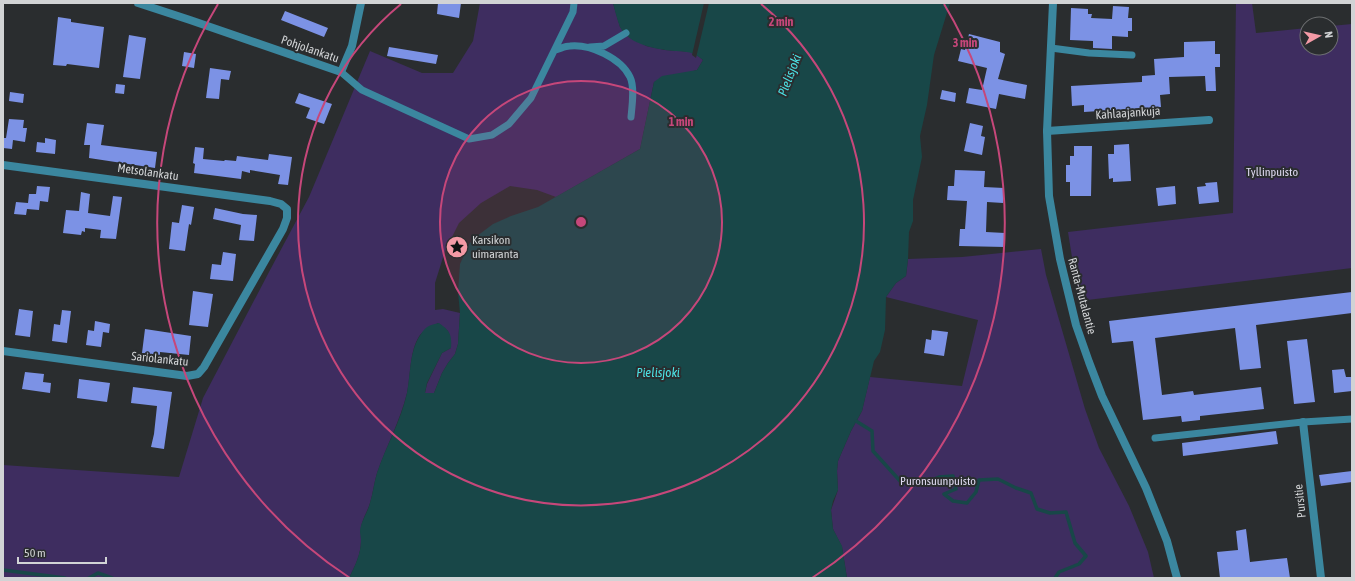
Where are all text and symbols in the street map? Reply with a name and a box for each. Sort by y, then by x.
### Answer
text: 2 min [769,15,793,29]
north arrow [1299,16,1339,56]
text: N [1323,31,1335,39]
street label: Pohjolankatu [279,33,341,66]
text: 3 min [953,36,977,50]
water label: Pielisjoki [775,52,804,98]
street label: Kahlaajankuja [1095,104,1161,122]
text: 1 min [669,115,693,129]
street label: Metsolankatu [117,161,180,183]
park label: Tyllinpuisto [1246,165,1298,179]
centre of rings [574,215,588,229]
place label: Karsikon uimaranta [472,233,519,261]
place icon: Karsikon uimaranta [444,234,470,260]
street label: Ranta-Mutalantie [1065,256,1099,336]
street label: Sariolankatu [131,349,189,369]
water label: Pielisjoki [636,365,680,380]
park label: Puronsuunpuisto [900,474,976,488]
street label: Pursitie [1291,483,1309,519]
scale bar [18,539,106,565]
text: 50 m [24,546,46,560]

